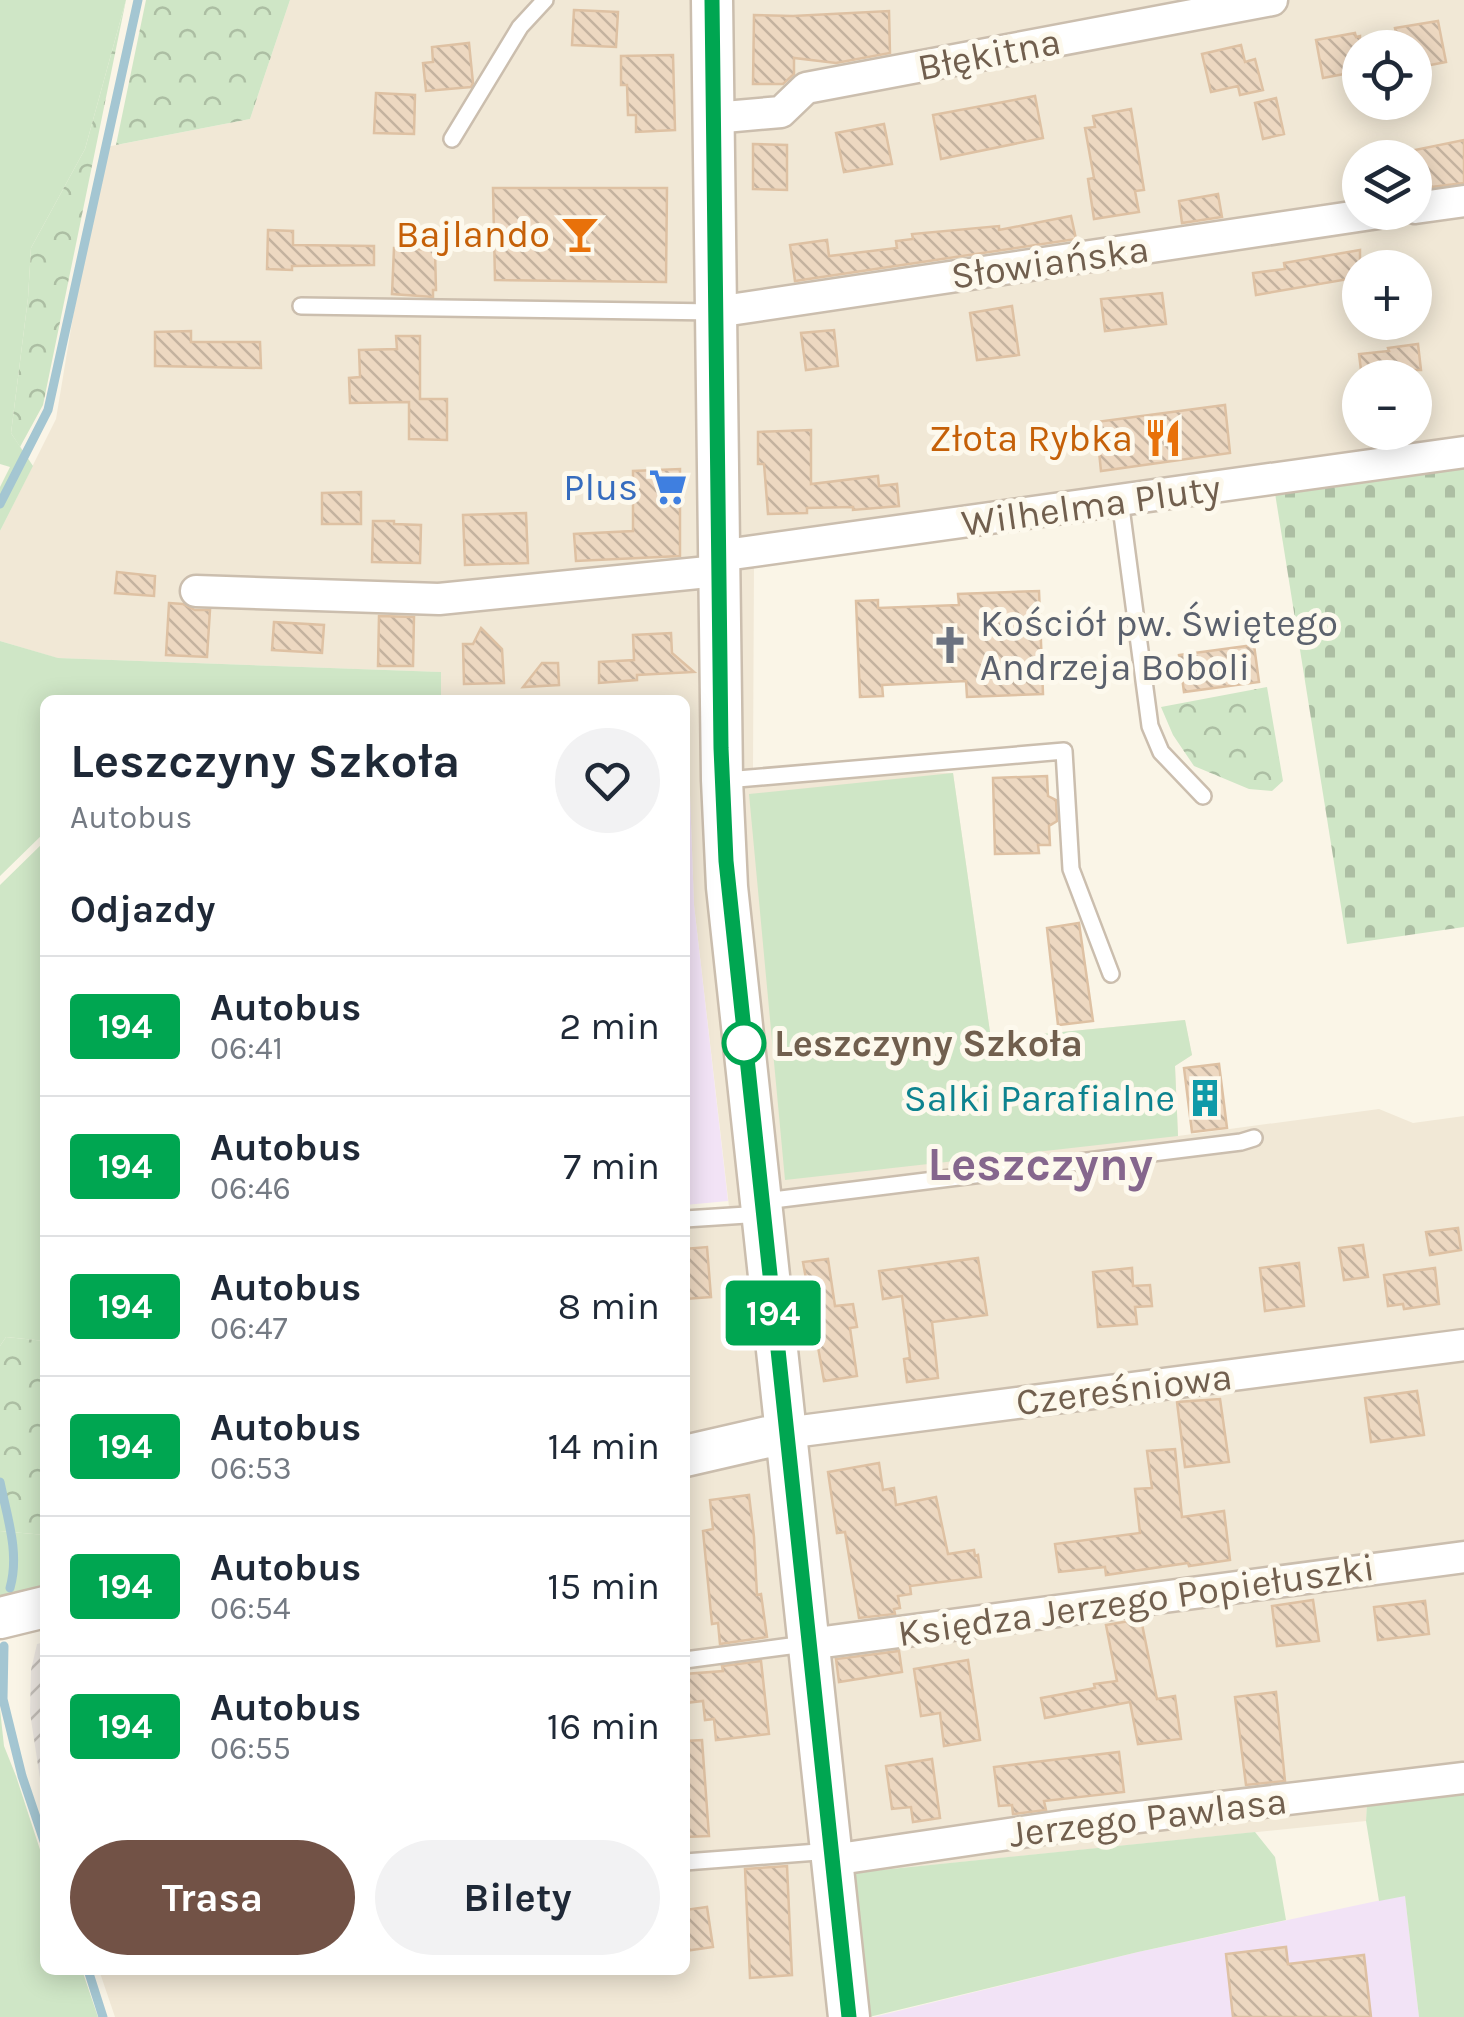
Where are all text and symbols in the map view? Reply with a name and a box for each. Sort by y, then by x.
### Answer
street label: Błękitna [914,19,1064,90]
map controls [1342,30,1432,450]
button: locate [1342,30,1432,120]
button: layers [1342,140,1432,230]
place label: Bajlando [396,212,550,257]
bar icon: Bajlando [559,213,601,255]
street label: Słowiańska [948,226,1152,299]
button: + [1342,250,1432,340]
button: − [1342,360,1432,450]
place label: Złota Rybka [929,416,1133,461]
restaurant icon: Złota Rybka [1142,417,1184,459]
place label: Plus [563,465,638,510]
street label: Wilhelma Pluty [959,465,1224,546]
supermarket icon: Plus [647,466,689,508]
place label: Kościół pw. Świętego Andrzeja Boboli [980,601,1338,690]
church icon: Kościół pw. Świętego Andrzeja Boboli [929,624,971,666]
button: heart [555,728,660,833]
text: Leszczyny Szkoła [70,733,460,789]
text: Autobus [70,799,192,836]
text: Odjazdy [70,887,216,932]
text: Autobus [210,985,361,1030]
text: 2 min [559,1004,660,1049]
text: 194 [98,1006,152,1047]
place label: Leszczyny Szkoła [774,1021,1083,1066]
marker: Leszczyny Szkoła [723,1022,765,1064]
text: 06:41 [210,1030,283,1067]
place label: Salki Parafialne [904,1076,1175,1121]
building icon: Salki Parafialne [1184,1077,1226,1119]
text: Autobus [210,1125,361,1170]
district label: Leszczyny [927,1136,1153,1192]
text: 7 min [563,1144,660,1189]
text: 194 [98,1146,152,1187]
text: 06:46 [210,1170,291,1207]
text: Autobus [210,1265,361,1310]
line badge: 194 [716,1280,830,1346]
text: 8 min [558,1284,660,1329]
text: 194 [98,1286,152,1327]
text: 194 [746,1293,800,1334]
text: 06:47 [210,1310,288,1347]
street label: Czereśniowa [1013,1354,1235,1425]
text: Autobus [210,1405,361,1450]
text: 14 min [547,1424,660,1469]
text: 194 [98,1426,152,1467]
text: 06:53 [210,1450,292,1487]
text: Autobus [210,1545,361,1590]
street label: Księdza Jerzego Popiełuszki [895,1545,1377,1656]
text: 15 min [547,1564,660,1609]
text: 194 [98,1566,152,1607]
text: 06:54 [210,1590,291,1627]
text: Autobus [210,1685,361,1730]
text: 16 min [547,1704,660,1749]
text: 194 [98,1706,152,1747]
text: 06:55 [210,1730,291,1767]
street label: Jerzego Pawlasa [1007,1778,1289,1857]
button: Trasa [70,1840,355,1955]
button: Bilety [375,1840,660,1955]

